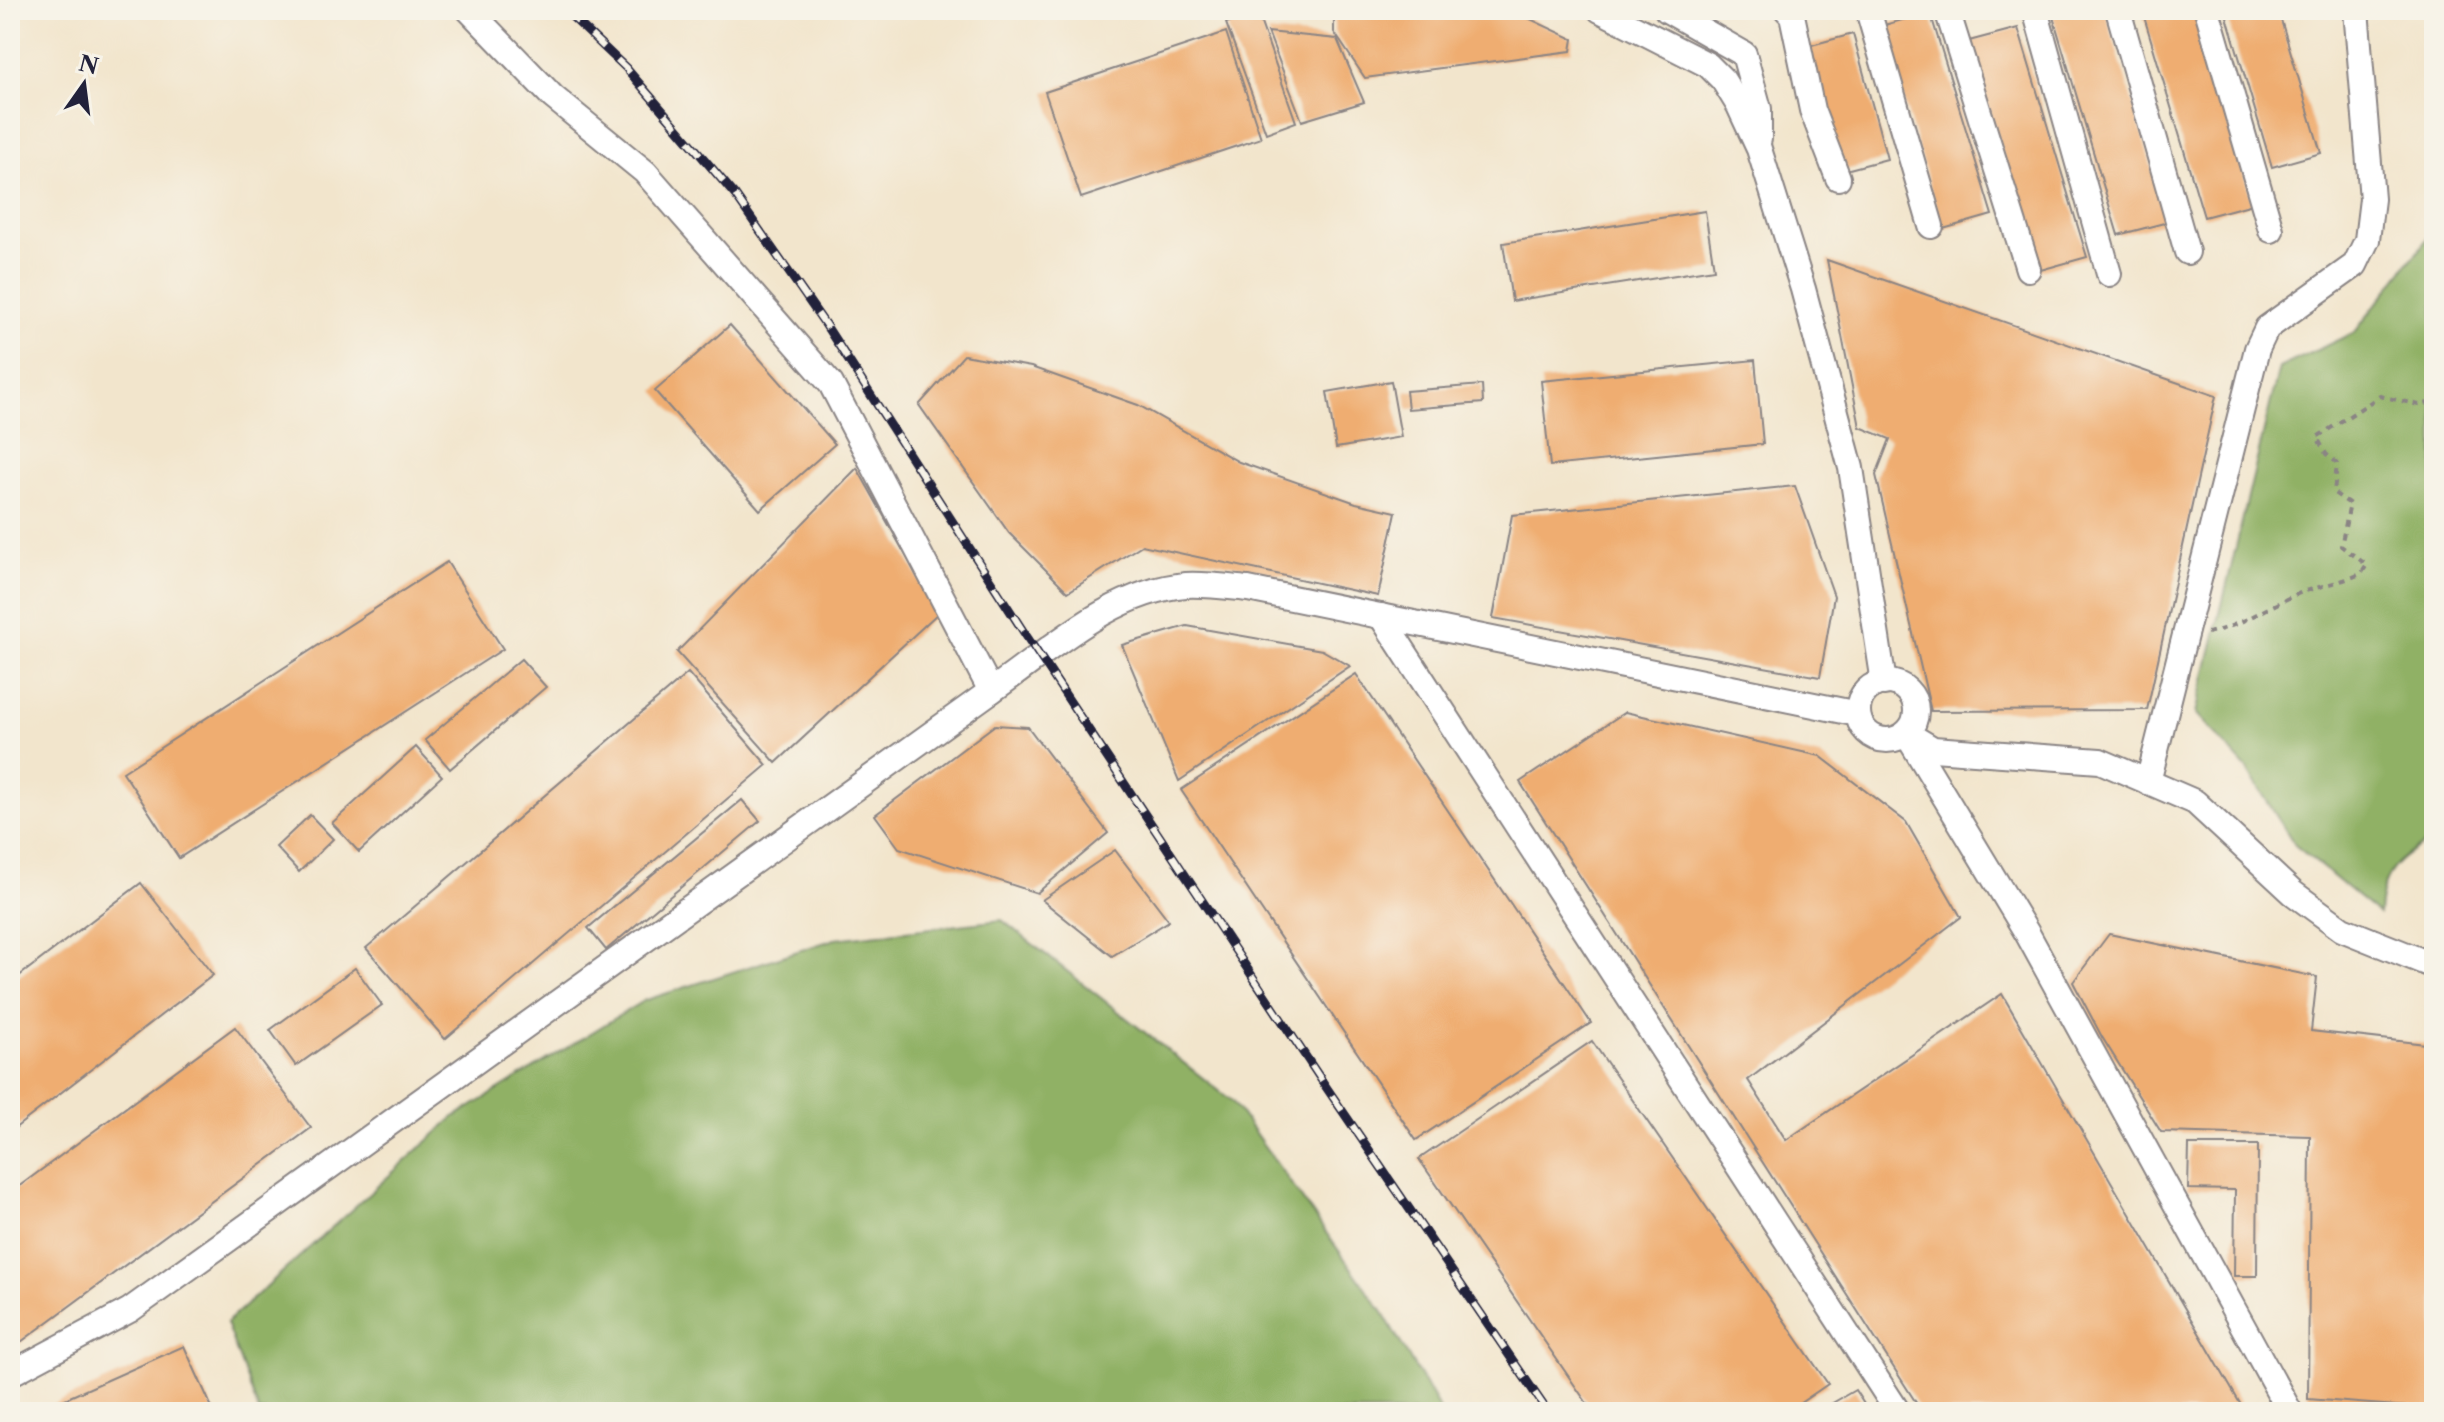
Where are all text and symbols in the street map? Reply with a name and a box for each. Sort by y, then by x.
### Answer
north arrow [44,44,124,124]
text: N [76,50,101,80]

